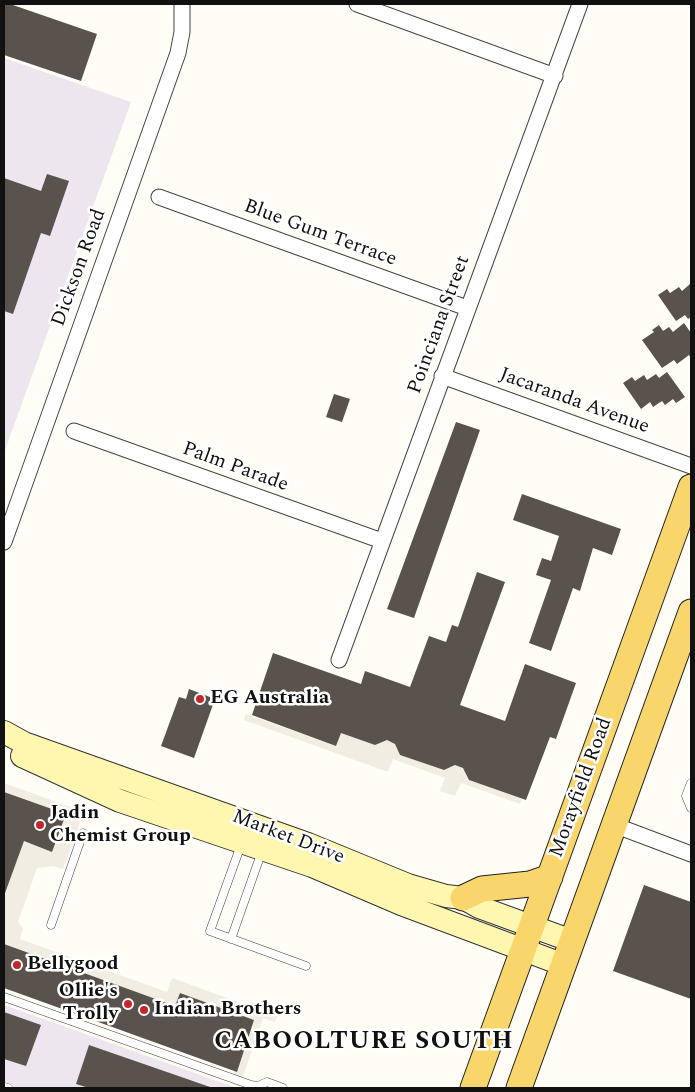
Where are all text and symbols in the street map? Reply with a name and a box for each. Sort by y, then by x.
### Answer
street label: Blue Gum Terrace [240,195,400,273]
street label: Dickson Road [48,206,112,330]
street label: Poinciana Street [404,253,476,397]
street label: Jacaranda Avenue [496,364,652,440]
street label: Palm Parade [179,438,291,498]
place label: EG Australia [210,687,329,711]
marker: EG Australia [194,693,206,705]
street label: Morayfield Road [546,715,618,861]
place label: Jadin Chemist Group [50,802,191,849]
street label: Market Drive [228,806,348,870]
marker: Jadin Chemist Group [34,819,46,831]
place label: Bellygood [27,953,119,977]
marker: Bellygood [11,959,23,971]
place label: Ollie's Trolly [59,980,118,1027]
marker: Ollie's Trolly [122,998,134,1010]
place label: Indian Brothers [154,998,301,1022]
marker: Indian Brothers [138,1004,150,1016]
district label: CABOOLTURE SOUTH [212,1028,516,1058]

